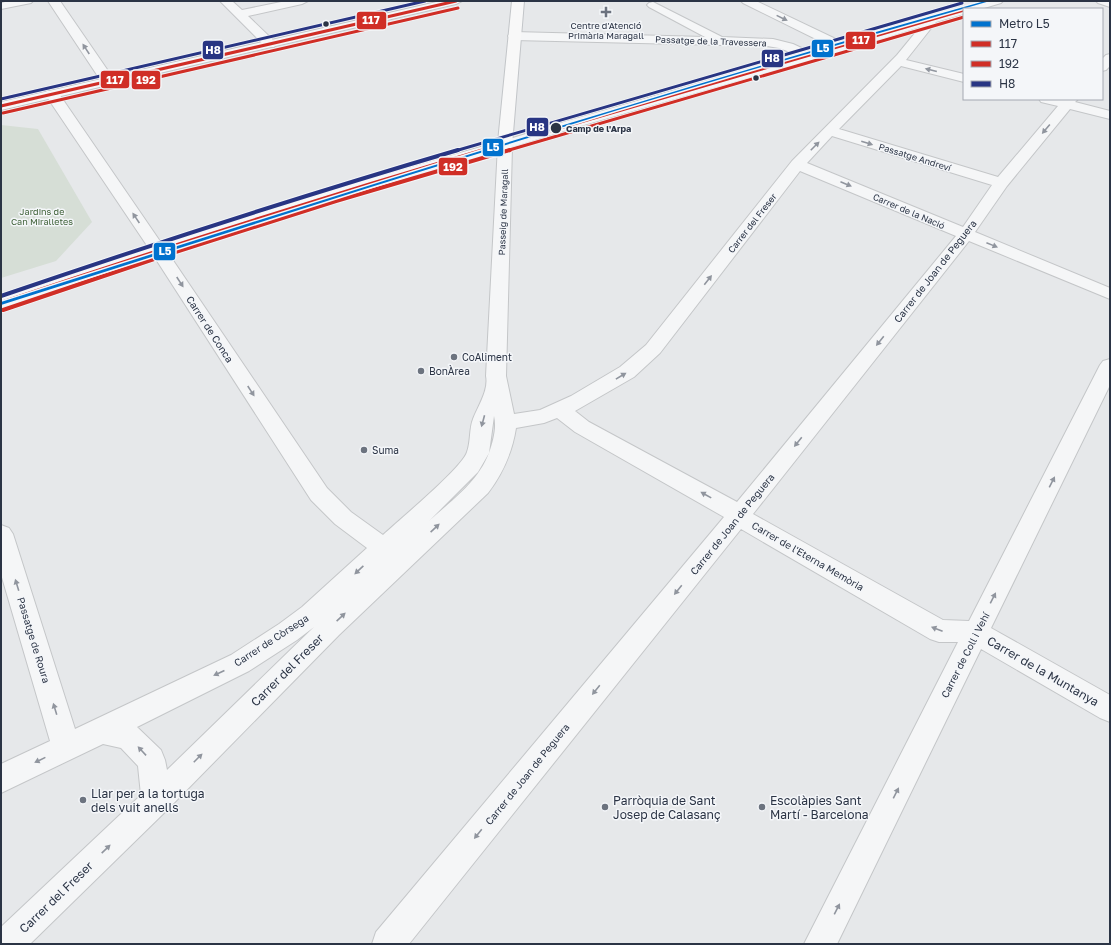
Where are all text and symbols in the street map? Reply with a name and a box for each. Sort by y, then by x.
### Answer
marker: Centre d'Atenció Primària Maragall [600,6,612,18]
legend [963,8,1103,100]
line badge: 117 [356,11,387,30]
text: 117 [362,13,380,26]
one-way arrow [776,15,788,21]
text: Metro L5 [999,16,1050,31]
unlabelled marker [321,19,331,29]
place label: Centre d'Atenció Primària Maragall [568,20,644,41]
line badge: 117 [845,31,876,50]
text: 117 [852,33,870,46]
street label: Passatge de la Travessera [655,34,767,48]
text: 117 [999,36,1017,51]
line badge: L5 [811,39,834,58]
line badge: H8 [202,40,224,60]
text: L5 [817,41,830,54]
text: H8 [205,43,221,56]
one-way arrow [82,44,90,54]
line badge: H8 [761,49,784,68]
text: H8 [764,51,780,64]
text: 192 [999,56,1019,71]
one-way arrow [924,66,937,72]
line badge: 117 [100,70,130,89]
line badge: 192 [131,70,161,90]
text: 117 [106,73,124,86]
text: 192 [136,73,156,86]
unlabelled marker [751,73,761,83]
text: H8 [999,76,1015,91]
line badge: H8 [526,117,549,137]
text: H8 [529,120,545,133]
marker: Camp de l'Arpa [549,121,563,135]
place label: Camp de l'Arpa [566,123,631,134]
one-way arrow [1041,123,1050,134]
line badge: L5 [482,138,504,157]
text: L5 [487,140,500,153]
one-way arrow [861,140,873,146]
one-way arrow [810,141,820,151]
street label: Passatge Andreví [878,141,953,173]
line badge: 192 [438,157,468,176]
text: 192 [443,160,463,173]
street label: Passeig de Maragall [496,168,510,255]
one-way arrow [841,182,853,188]
street label: Carrer del Freser [725,191,779,255]
street label: Carrer de la Nació [871,191,947,231]
park label: Jardins de Can Miralletes [11,206,73,227]
one-way arrow [132,213,140,223]
street label: Carrer de Joan de Peguera [891,217,979,325]
line badge: L5 [153,242,176,261]
one-way arrow [986,243,998,249]
text: L5 [159,244,172,257]
one-way arrow [704,275,712,286]
one-way arrow [176,276,183,288]
street label: Carrer de Conca [184,294,236,364]
one-way arrow [875,336,884,347]
place label: CoAliment [462,351,512,363]
marker: CoAliment [449,352,459,362]
place label: BonÀrea [429,365,470,377]
marker: BonÀrea [416,366,426,376]
one-way arrow [615,372,627,379]
one-way arrow [247,385,254,397]
one-way arrow [480,415,486,427]
one-way arrow [794,437,802,448]
place label: Suma [372,444,399,456]
marker: Suma [359,445,369,455]
street label: Carrer de Joan de Peguera [687,471,777,577]
one-way arrow [1048,476,1055,487]
one-way arrow [700,492,712,499]
street label: Carrer de l'Eterna Memòria [750,519,866,593]
one-way arrow [430,524,440,533]
one-way arrow [354,566,364,575]
one-way arrow [14,579,20,591]
one-way arrow [674,585,682,595]
one-way arrow [990,592,996,604]
street label: Passatge de Roura [15,596,53,684]
street label: Carrer de Coll i Vehí [938,609,992,700]
street label: Carrer de Còrsega [231,611,311,669]
one-way arrow [336,613,346,622]
one-way arrow [930,625,942,631]
street label: Carrer del Freser [248,630,327,709]
street label: Carrer de la Muntanya [984,633,1102,709]
one-way arrow [213,670,225,676]
one-way arrow [591,685,600,696]
one-way arrow [52,703,58,715]
street label: Carrer de Joan de Peguera [482,721,572,827]
one-way arrow [138,746,147,756]
one-way arrow [193,753,203,763]
one-way arrow [35,756,46,763]
place label: Llar per a la tortuga dels vuit anells [91,786,205,815]
one-way arrow [892,787,899,799]
place label: Parròquia de Sant Josep de Calasanç [613,793,721,822]
place label: Escolàpies Sant Martí - Barcelona [770,793,869,822]
marker: Llar per a la tortuga dels vuit anells [78,795,88,805]
marker: Parròquia de Sant Josep de Calasanç [600,802,610,812]
marker: Escolàpies Sant Martí - Barcelona [757,802,767,812]
one-way arrow [473,829,482,840]
one-way arrow [101,844,111,854]
street label: Carrer del Freser [16,858,96,936]
one-way arrow [834,903,840,915]

